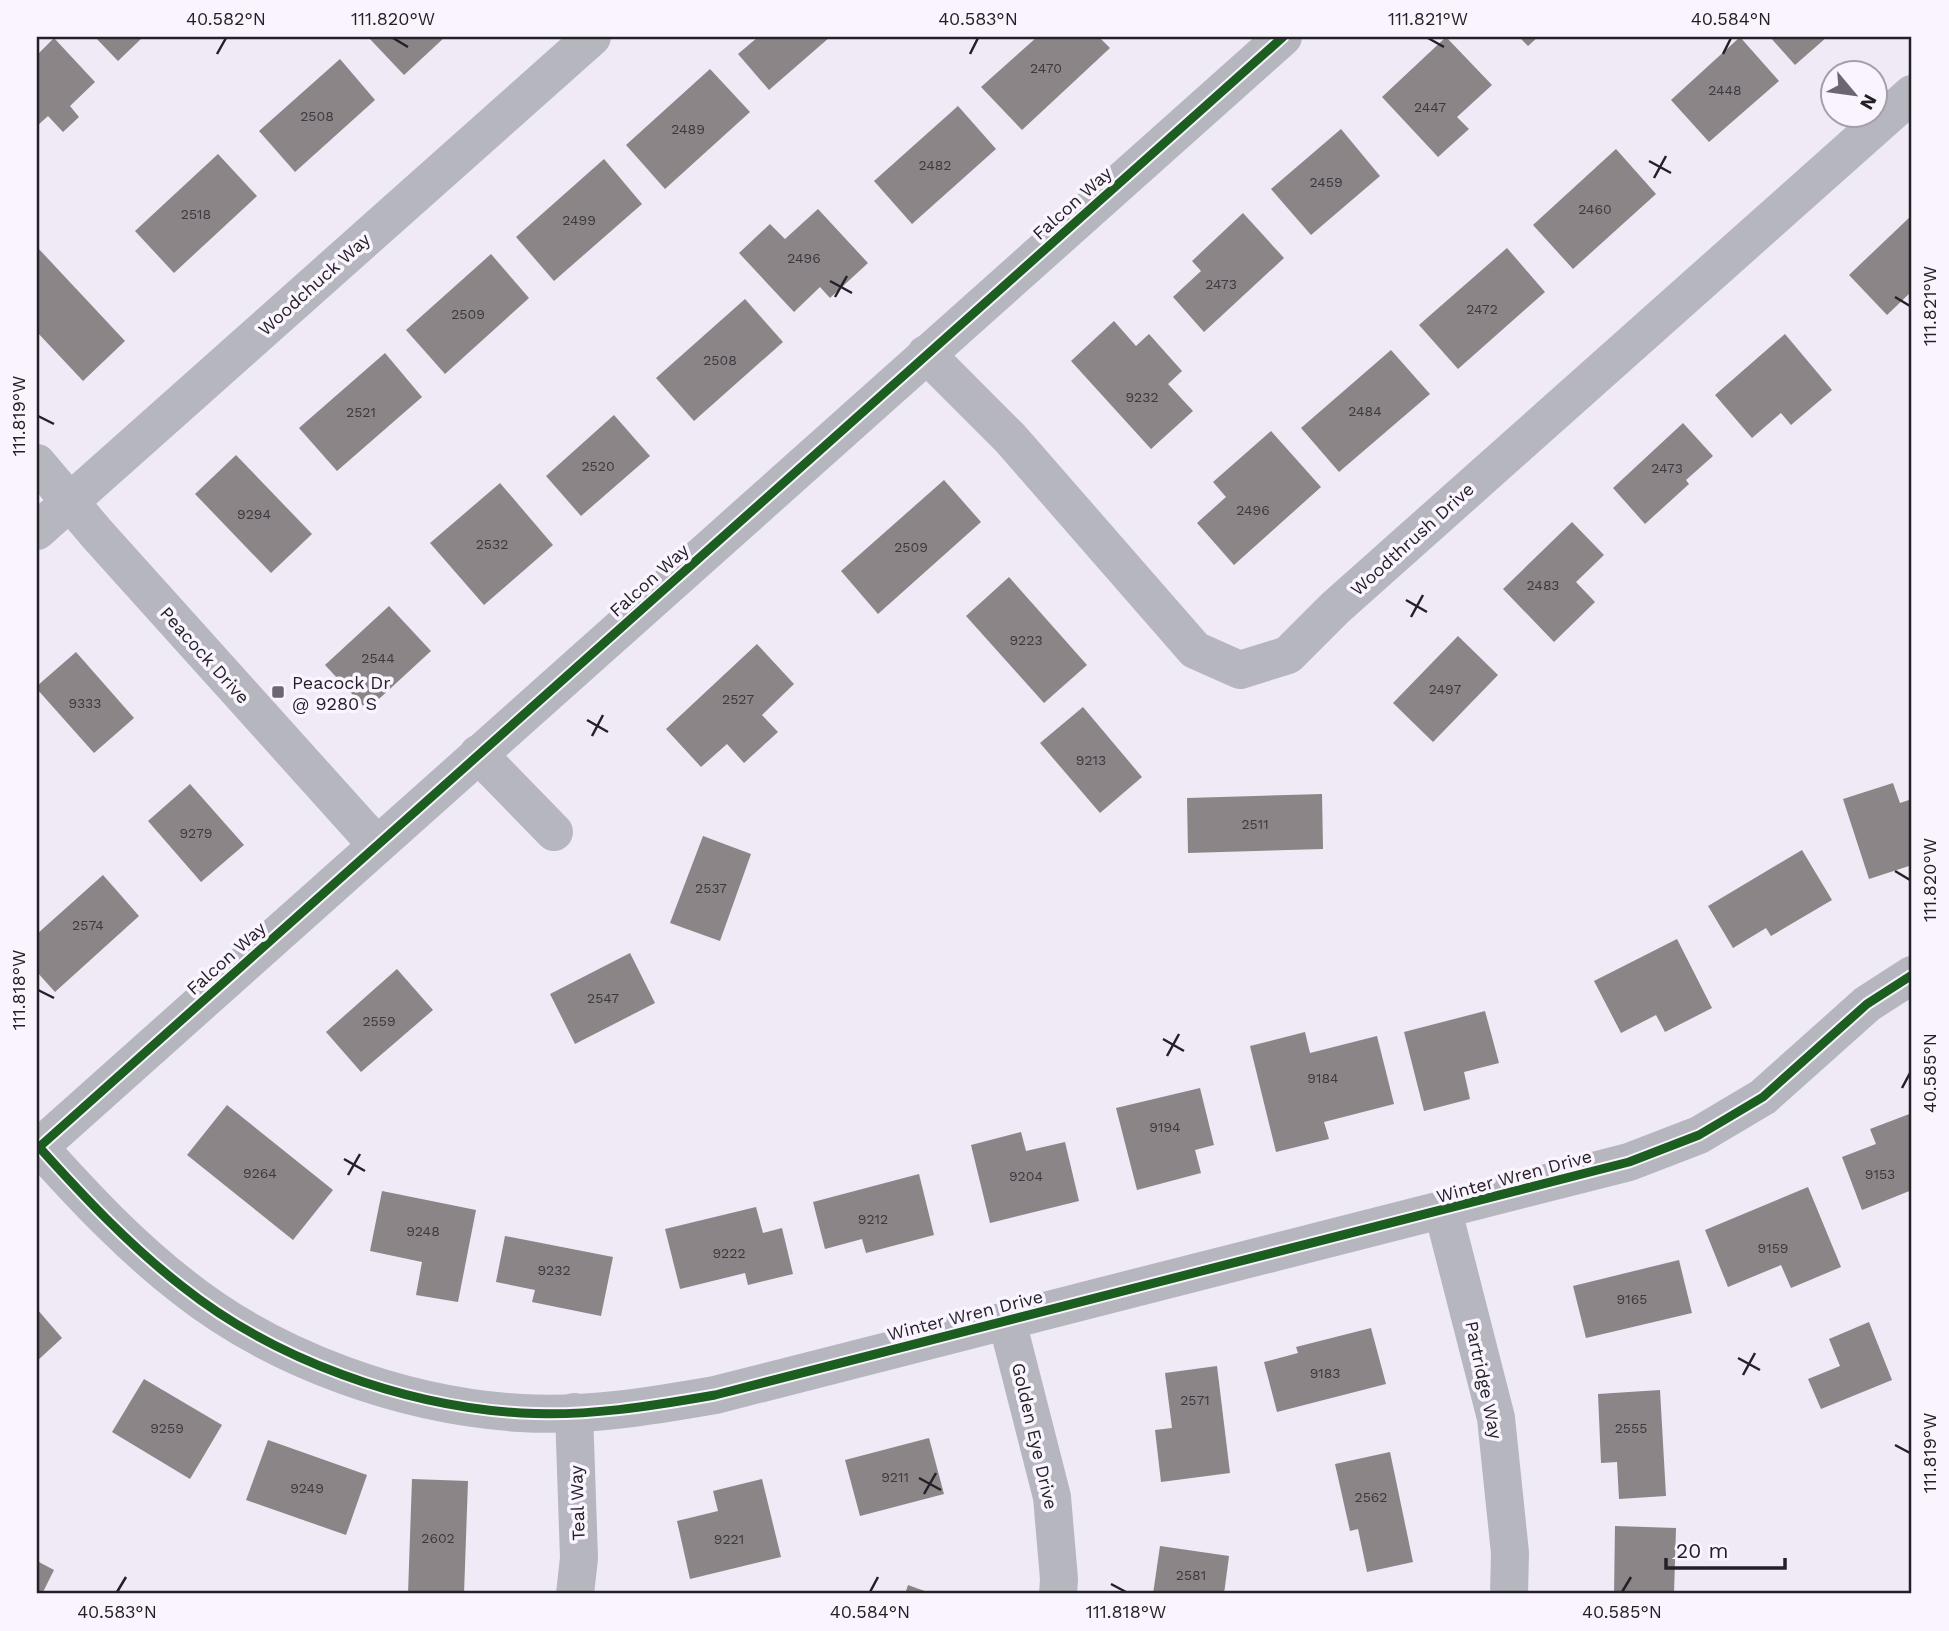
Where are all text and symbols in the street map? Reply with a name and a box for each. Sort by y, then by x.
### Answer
text: 40.582°N [186,8,266,29]
text: 111.820°W [351,8,435,29]
text: 40.583°N [938,8,1018,29]
text: 111.821°W [1388,8,1468,29]
text: 40.584°N [1691,8,1771,29]
house number: 2470 [1030,60,1062,76]
north arrow [1820,60,1890,130]
house number: 2448 [1708,82,1742,98]
text: N [1855,90,1882,114]
house number: 2447 [1414,99,1446,115]
house number: 2508 [300,108,334,124]
house number: 2489 [671,121,705,137]
house number: 2482 [918,157,952,173]
street label: Falcon Way [1028,162,1116,244]
house number: 2459 [1309,174,1343,190]
house number: 2460 [1578,201,1612,217]
house number: 2518 [181,206,211,222]
house number: 2499 [562,212,596,228]
street label: Woodchuck Way [254,228,375,340]
house number: 2496 [787,250,821,266]
text: 111.821°W [1919,266,1940,346]
house number: 2473 [1205,276,1237,292]
house number: 2472 [1466,301,1498,317]
house number: 2509 [451,306,485,322]
house number: 2508 [703,352,737,368]
text: 111.819°W [8,376,29,456]
house number: 9232 [1125,389,1159,405]
house number: 2484 [1348,403,1382,419]
house number: 2521 [346,404,376,420]
house number: 2520 [581,458,615,474]
house number: 2473 [1651,460,1683,476]
street label: Woodthrush Drive [1346,478,1478,600]
house number: 2496 [1236,502,1270,518]
house number: 9294 [237,506,271,522]
house number: 2532 [476,536,508,552]
street label: Falcon Way [605,539,693,621]
house number: 2509 [894,539,928,555]
house number: 2483 [1527,577,1559,593]
street label: Peacock Drive [156,602,254,708]
house number: 9223 [1009,632,1043,648]
house number: 2544 [361,650,395,666]
place label: Peacock Dr @ 9280 S [292,672,391,714]
house number: 2497 [1429,681,1461,697]
marker: Peacock Dr @ 9280 S [270,684,286,700]
house number: 2527 [722,691,754,707]
house number: 9333 [69,695,101,711]
house number: 9213 [1076,752,1106,768]
house number: 2511 [1241,816,1269,832]
house number: 9279 [179,825,213,841]
text: 111.820°W [1919,838,1940,922]
house number: 2537 [695,880,727,896]
house number: 2574 [72,917,104,933]
street label: Falcon Way [182,917,270,999]
text: 111.818°W [8,950,29,1030]
house number: 2547 [587,990,619,1006]
house number: 2559 [362,1013,396,1029]
text: 40.585°N [1919,1033,1940,1113]
house number: 9184 [1307,1070,1339,1086]
house number: 9194 [1149,1119,1181,1135]
street label: Winter Wren Drive [1434,1145,1594,1207]
house number: 9264 [243,1165,277,1181]
house number: 9153 [1865,1166,1895,1182]
house number: 9204 [1009,1168,1043,1184]
house number: 9212 [858,1211,888,1227]
house number: 9248 [406,1223,440,1239]
house number: 9159 [1758,1240,1788,1256]
house number: 9222 [712,1245,746,1261]
house number: 9232 [537,1262,571,1278]
street label: Winter Wren Drive [885,1285,1045,1345]
house number: 9165 [1617,1291,1647,1307]
street label: Partridge Way [1461,1319,1507,1442]
street label: Golden Eye Drive [1008,1361,1062,1511]
house number: 9183 [1310,1365,1340,1381]
house number: 2571 [1180,1392,1210,1408]
text: 111.819°W [1919,1413,1940,1493]
house number: 9259 [150,1420,184,1436]
house number: 2555 [1615,1420,1647,1436]
street label: Teal Way [565,1464,589,1541]
house number: 9211 [881,1469,909,1485]
house number: 9249 [290,1480,324,1496]
house number: 2562 [1355,1489,1387,1505]
scale bar [1666,1526,1784,1570]
house number: 2602 [421,1530,455,1546]
house number: 9221 [714,1531,744,1547]
text: 20 m [1676,1538,1728,1563]
house number: 2581 [1176,1567,1206,1583]
text: 40.583°N [77,1601,157,1622]
text: 40.584°N [830,1601,910,1622]
text: 111.818°W [1086,1601,1166,1622]
text: 40.585°N [1582,1601,1662,1622]

